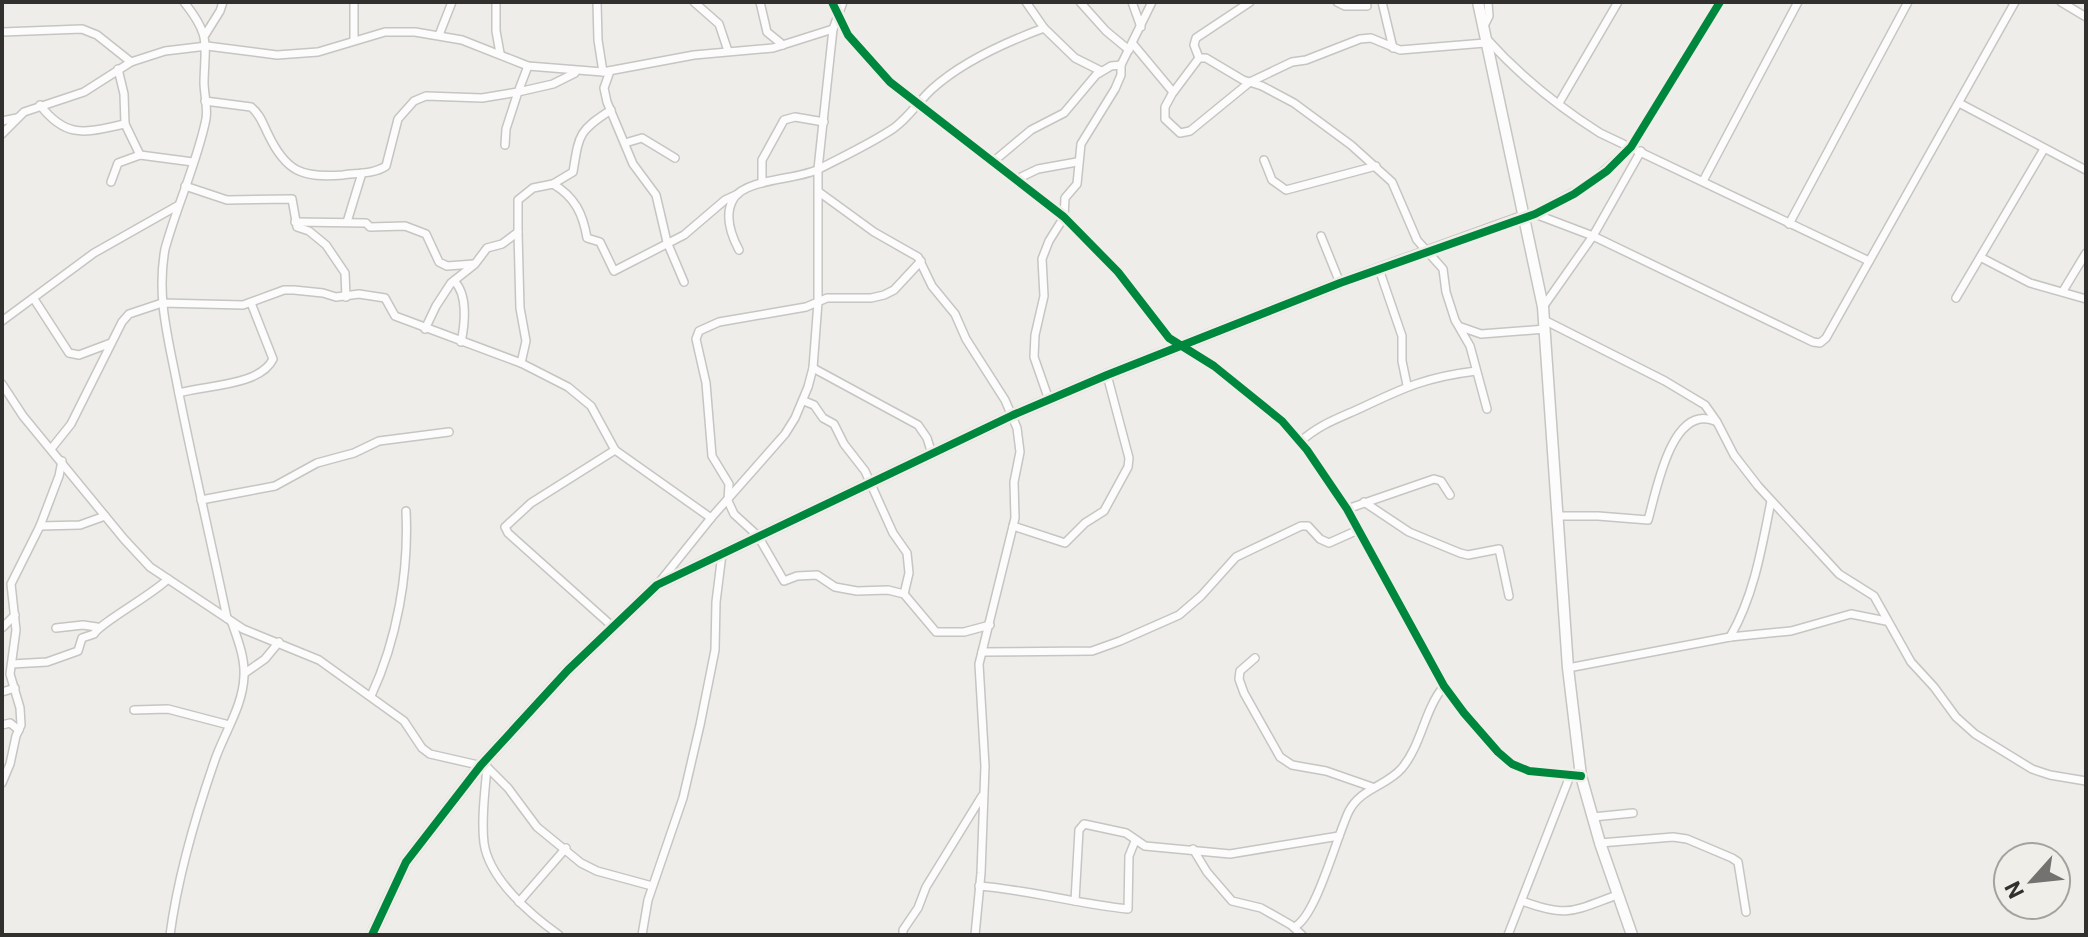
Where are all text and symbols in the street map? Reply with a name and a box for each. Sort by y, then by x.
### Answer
north arrow [1992,841,2072,921]
text: N [2000,877,2029,902]

